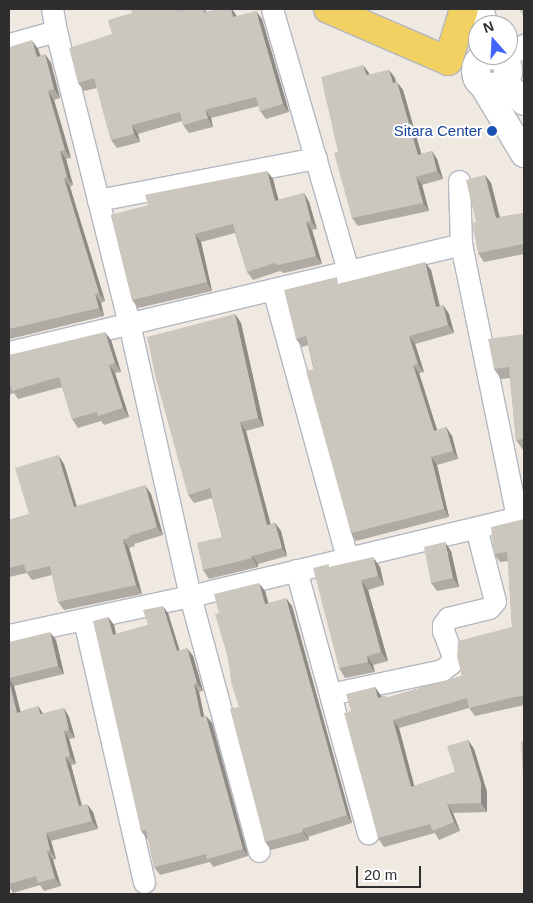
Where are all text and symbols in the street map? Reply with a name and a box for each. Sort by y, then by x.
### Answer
north arrow [468,15,518,65]
text: N [481,18,496,36]
place label: Sitara Center [394,122,482,140]
marker: Sitara Center [486,125,498,137]
scale bar [358,856,423,888]
text: 20 m [364,866,397,883]

